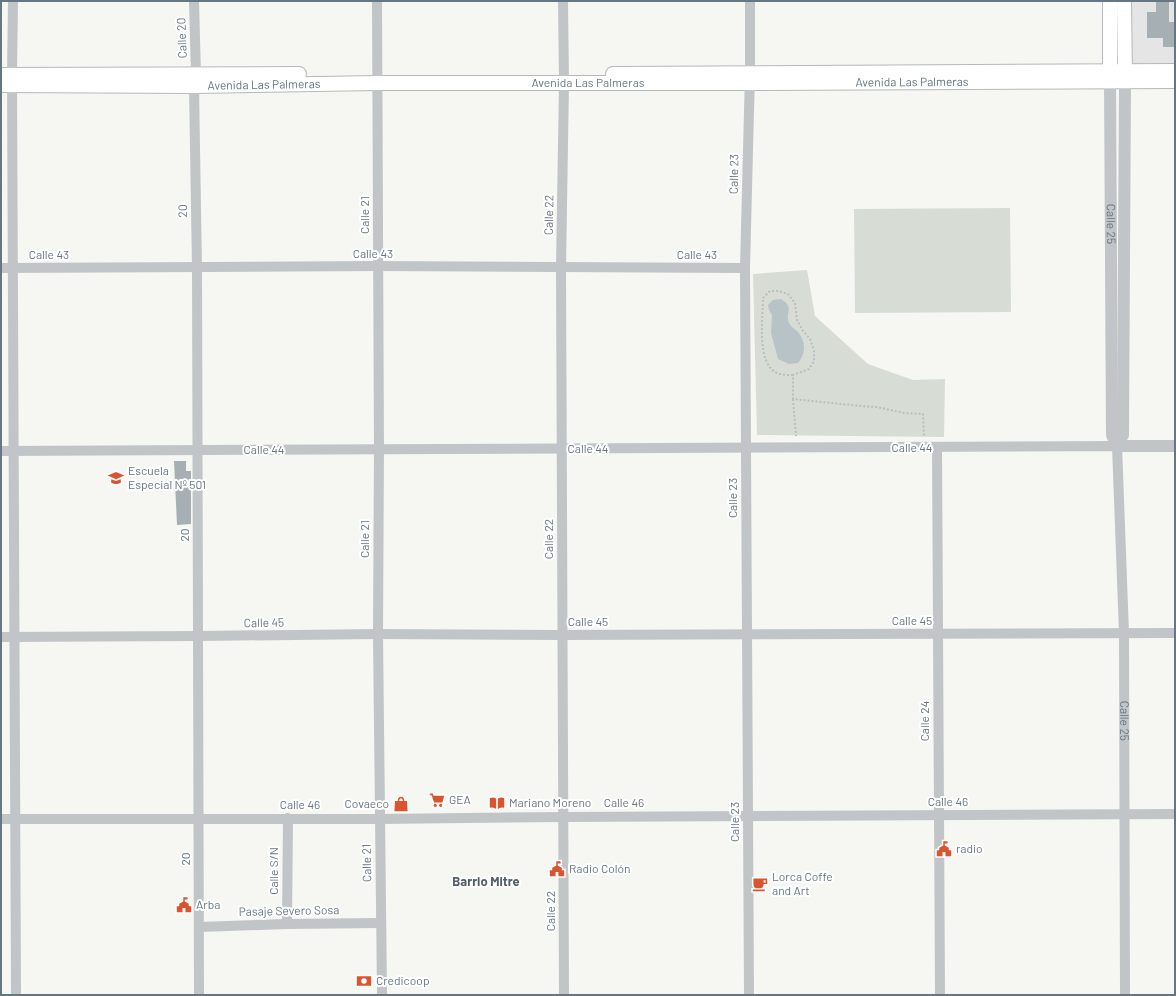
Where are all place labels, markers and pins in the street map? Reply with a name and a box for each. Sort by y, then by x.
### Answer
place label: Escuela Especial Nº 501 [128,463,206,491]
school or university icon: Escuela Especial Nº 501 [107,469,125,487]
supermarket icon: GEA [428,791,446,809]
place label: GEA [449,792,471,806]
library icon: Mariano Moreno [488,794,506,812]
shop icon: Covaeco [392,795,410,813]
place label: Mariano Moreno [509,795,591,809]
place label: Covaeco [345,796,389,810]
public building icon: radio [935,840,953,858]
place label: radio [956,841,983,855]
public building icon: Radio Colón [548,860,566,878]
place label: Radio Colón [569,861,631,875]
place label: Lorca Coffe and Art [772,869,833,897]
cafe icon: Lorca Coffe and Art [751,875,769,893]
public building icon: Arba [175,896,193,914]
place label: Arba [196,897,220,911]
bank icon: Credicoop [355,972,373,990]
place label: Credicoop [376,973,430,987]

